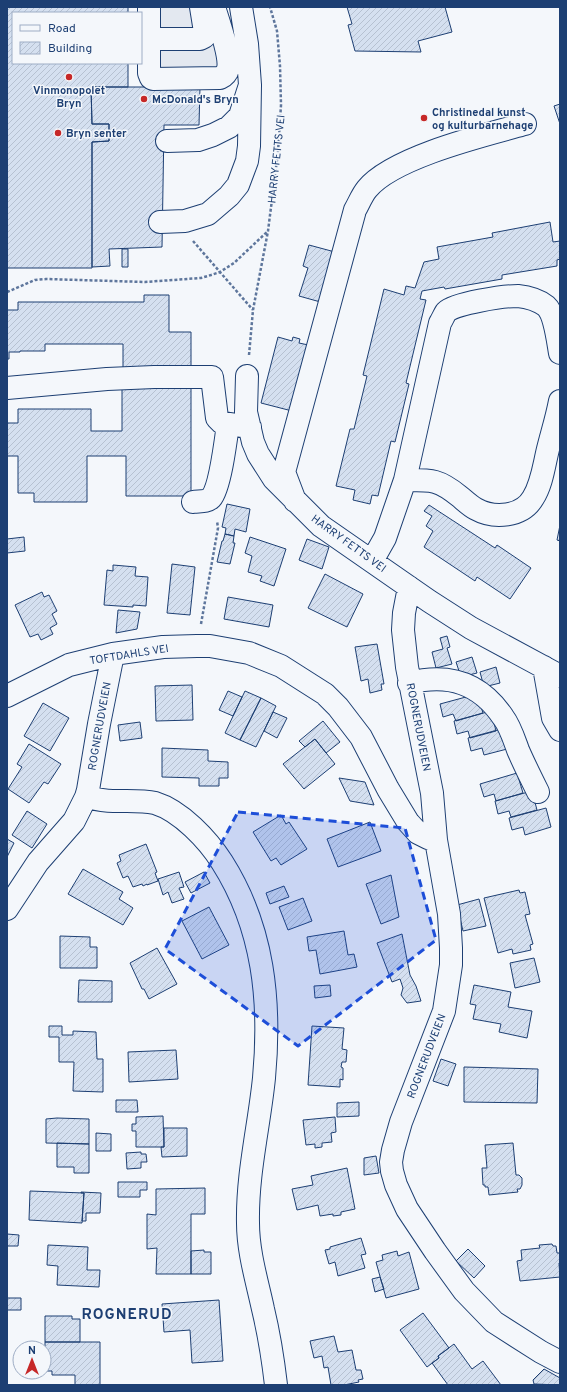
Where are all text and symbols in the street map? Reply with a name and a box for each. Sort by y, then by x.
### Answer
legend [12,12,142,64]
text: Road [48,21,76,37]
text: Building [48,41,92,57]
marker: Vinmonopolet Bryn [64,72,74,82]
place label: Vinmonopolet Bryn [33,84,105,111]
place label: McDonald's Bryn [152,93,239,107]
marker: McDonald's Bryn [139,94,149,104]
place label: Christinedal kunst og kulturbarnehage [432,106,533,133]
marker: Christinedal kunst og kulturbarnehage [419,113,429,123]
street label: HARRY FETTS VEI [265,114,289,204]
place label: Bryn senter [66,127,127,141]
marker: Bryn senter [53,128,63,138]
street label: HARRY FETTS VEI [308,512,389,576]
street label: TOFTDAHLS VEI [89,642,170,668]
street label: ROGNERUDVEIEN [85,681,115,772]
street label: ROGNERUDVEIEN [403,682,433,773]
street label: ROGNERUDVEIEN [404,1012,450,1101]
district label: ROGNERUD [81,1306,173,1325]
north arrow [12,1340,52,1380]
text: N [28,1344,36,1358]

